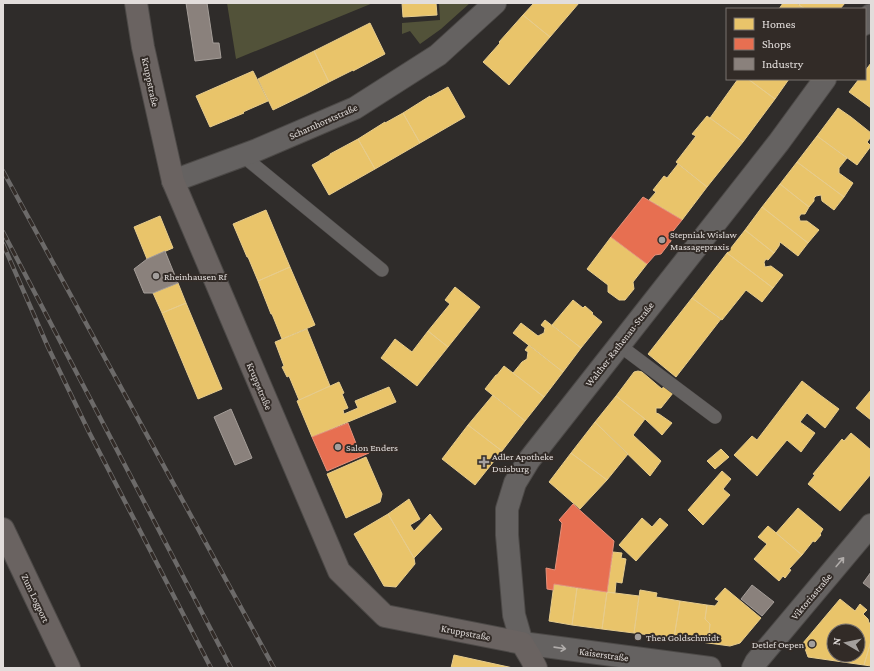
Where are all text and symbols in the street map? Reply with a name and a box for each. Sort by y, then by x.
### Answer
legend [726,8,866,80]
text: Homes [762,17,796,31]
text: Shops [762,37,791,51]
street label: Kruppstraße [140,56,161,108]
text: Industry [762,57,804,71]
street label: Scharnhorststraße [287,101,360,142]
place label: Stepniak Wislaw Massagepraxis [670,229,738,252]
marker: Stepniak Wislaw Massagepraxis [657,235,667,245]
marker: Rheinhausen Rf [151,271,161,281]
place label: Rheinhausen Rf [164,271,228,282]
street label: Walther-Rathenau-Straße [583,299,656,389]
street label: Kruppstraße [245,361,275,412]
marker: Salon Enders [333,442,343,452]
place label: Salon Enders [346,442,398,453]
place label: Adler Apotheke Duisburg [492,451,554,474]
marker: Adler Apotheke Duisburg [479,457,489,467]
one-way arrow [835,557,844,568]
street label: Viktoriastraße [789,570,834,622]
street label: Zum Logport [20,572,52,625]
street label: Kruppstraße [440,622,492,643]
north arrow [826,623,866,663]
marker: Thea Goldschmidt [633,632,643,642]
place label: Thea Goldschmidt [646,632,720,643]
text: N [830,636,843,646]
place label: Detlef Oepen [752,639,805,650]
marker: Detlef Oepen [807,639,817,649]
one-way arrow [553,644,566,652]
street label: Kaiserstraße [578,646,630,663]

